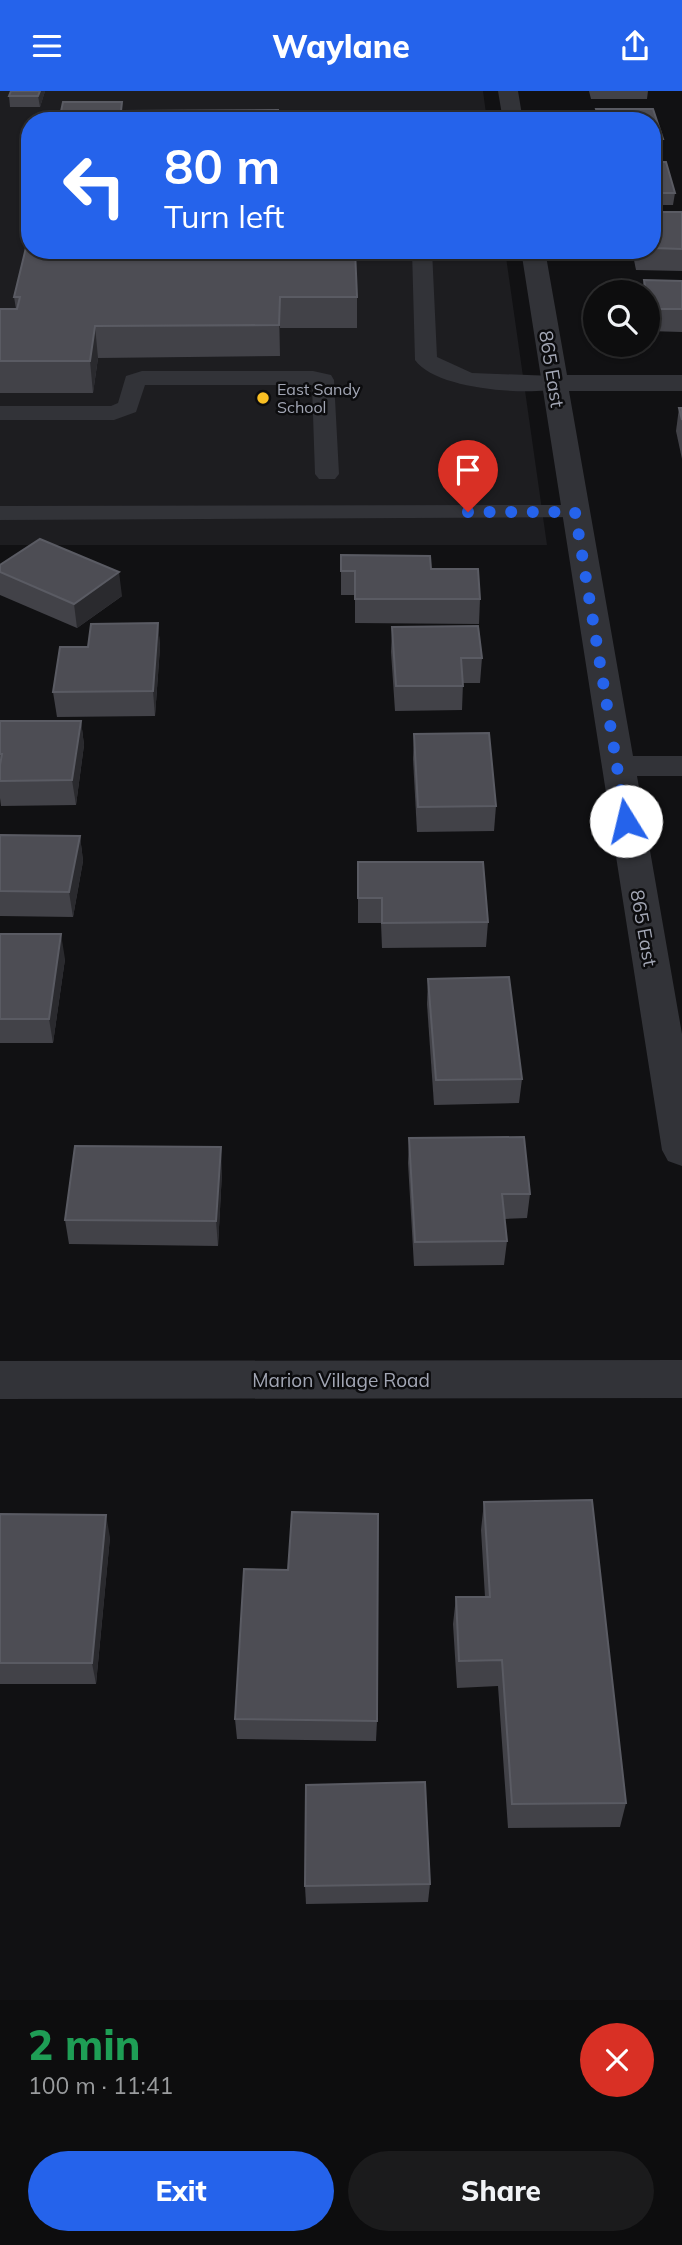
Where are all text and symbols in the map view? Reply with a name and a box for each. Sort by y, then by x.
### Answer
text: Waylane [272,26,410,66]
icon: menu [28,27,66,65]
icon: share [616,27,654,65]
text: 80 m [164,135,280,196]
icon: left [49,140,140,231]
text: Turn left [164,196,284,236]
map controls [583,280,660,357]
button: search [583,280,660,357]
street label: 865 East [534,329,570,410]
place label: East Sandy School [277,379,361,417]
marker: East Sandy School [255,390,271,406]
pin [438,440,498,512]
icon: arrive [449,451,487,489]
position arrow [589,784,663,858]
street label: 865 East [625,888,663,969]
street label: Marion Village Road [252,1368,430,1392]
text: 2 min [28,2018,141,2071]
button: close [580,2023,654,2097]
text: 100 m · 11:41 [28,2071,173,2100]
button: Exit [28,2151,334,2231]
button: Share [348,2151,654,2231]

